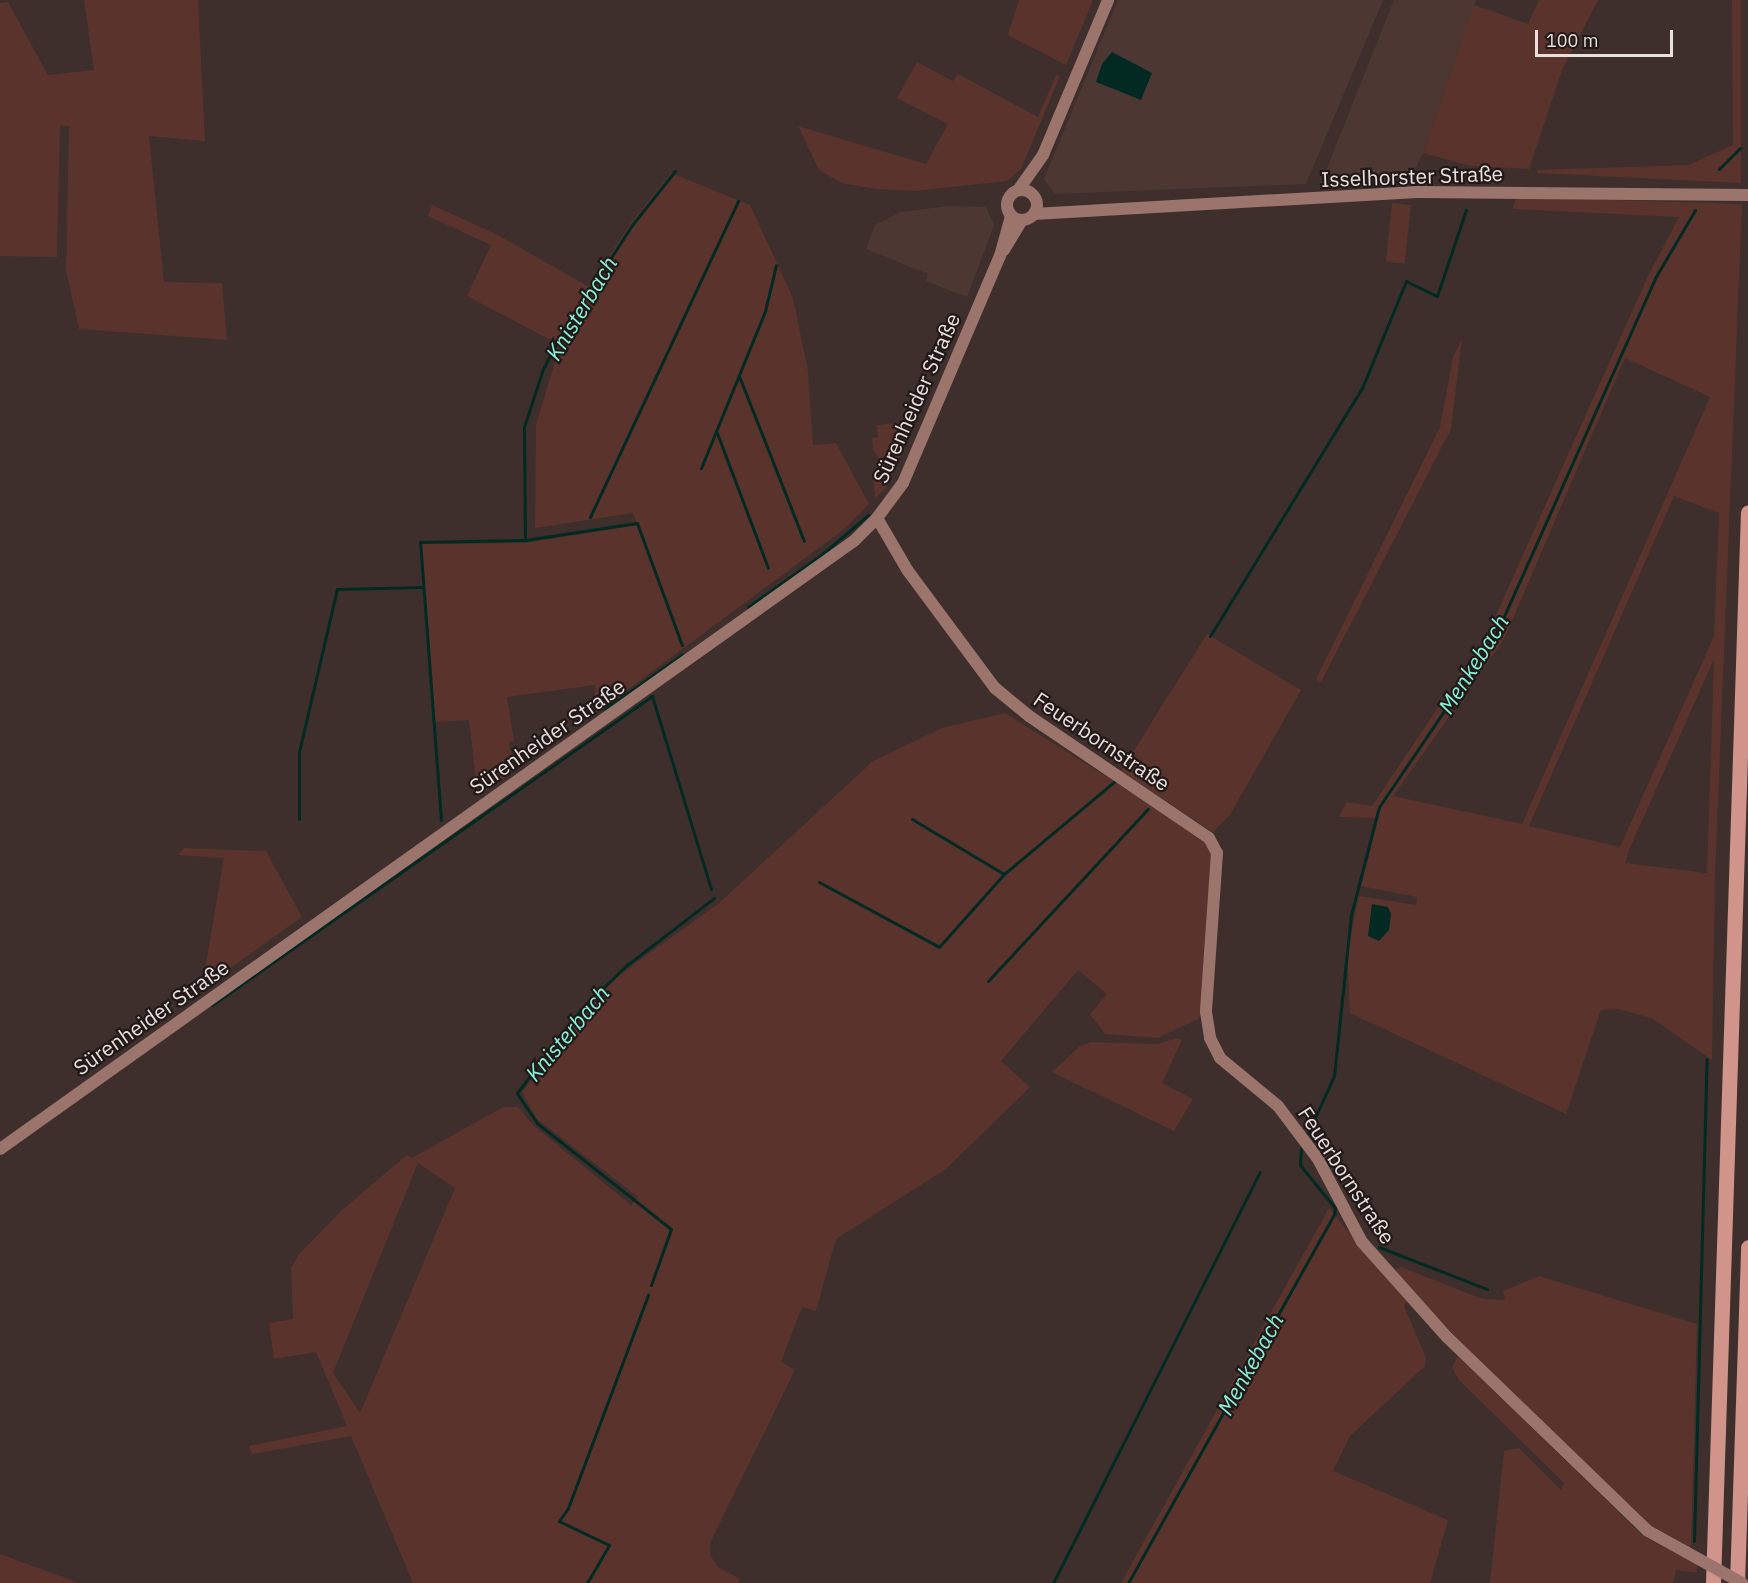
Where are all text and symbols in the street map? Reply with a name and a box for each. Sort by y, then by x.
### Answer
scale bar [1538,18,1676,56]
text: 100 m [1546,29,1598,52]
street label: Isselhorster Straße [1320,160,1504,192]
water label: Knisterbach [540,251,622,365]
street label: Sürenheider Straße [867,309,965,487]
water label: Menkebach [1432,610,1514,718]
street label: Sürenheider Straße [465,673,629,799]
street label: Feuerbornstraße [1029,686,1175,796]
street label: Sürenheider Straße [69,954,233,1080]
water label: Knisterbach [520,980,614,1086]
street label: Feuerbornstraße [1293,1102,1401,1248]
water label: Menkebach [1211,1309,1289,1419]

